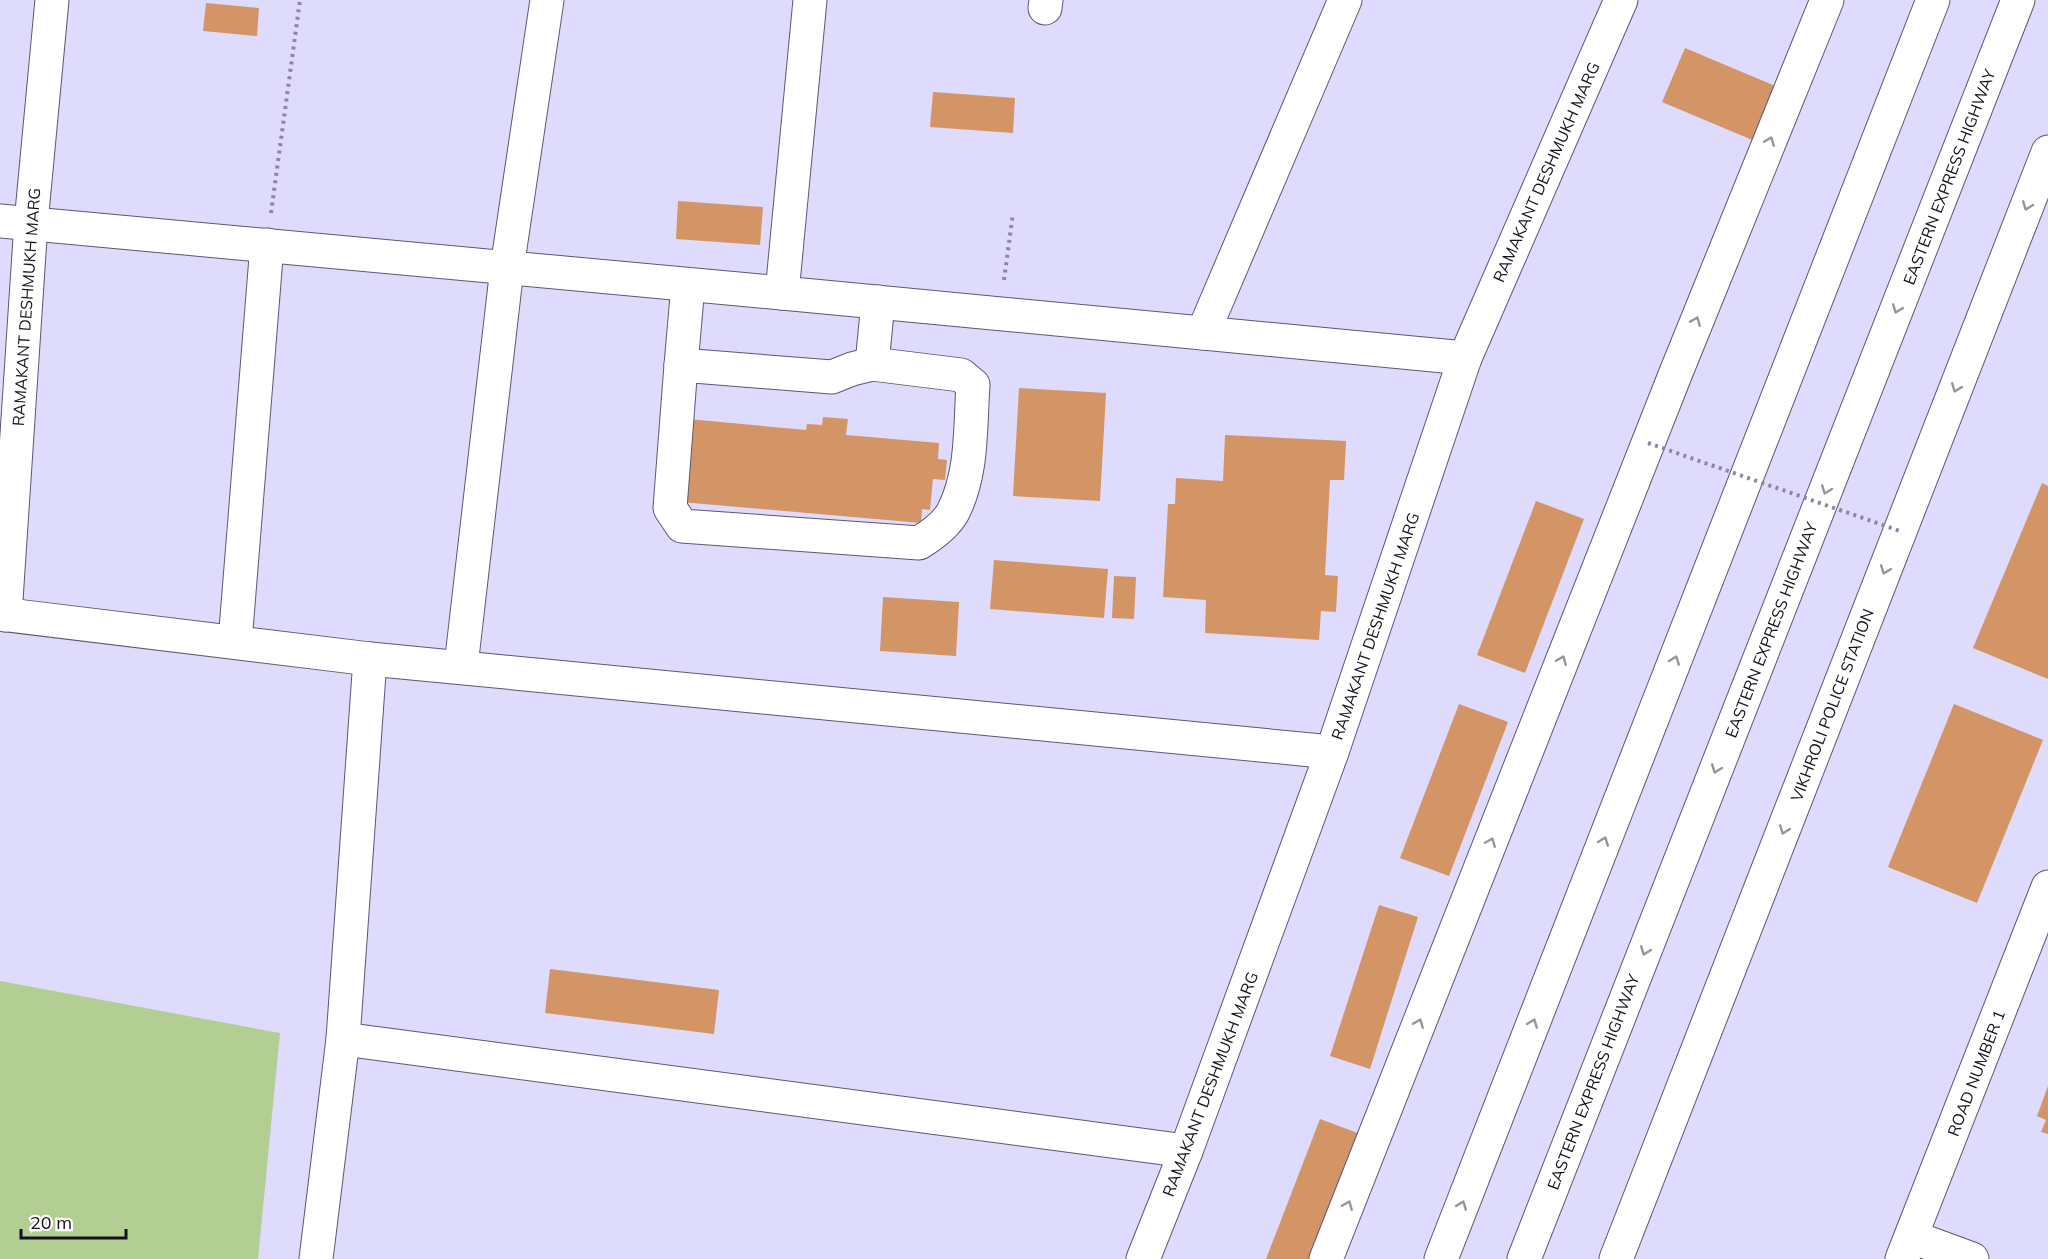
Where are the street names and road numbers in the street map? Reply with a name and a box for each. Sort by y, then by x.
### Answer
street label: RAMAKANT DESHMUKH MARG [1488,59,1604,285]
street label: EASTERN EXPRESS HIGHWAY [1899,66,1999,288]
street label: RAMAKANT DESHMUKH MARG [8,187,44,427]
street label: RAMAKANT DESHMUKH MARG [1327,510,1423,742]
street label: EASTERN EXPRESS HIGHWAY [1721,519,1821,741]
street label: VIKHROLI POLICE STATION [1786,606,1878,804]
street label: RAMAKANT DESHMUKH MARG [1158,969,1262,1199]
street label: EASTERN EXPRESS HIGHWAY [1543,971,1643,1193]
street label: ROAD NUMBER 1 [1943,1007,2009,1139]

